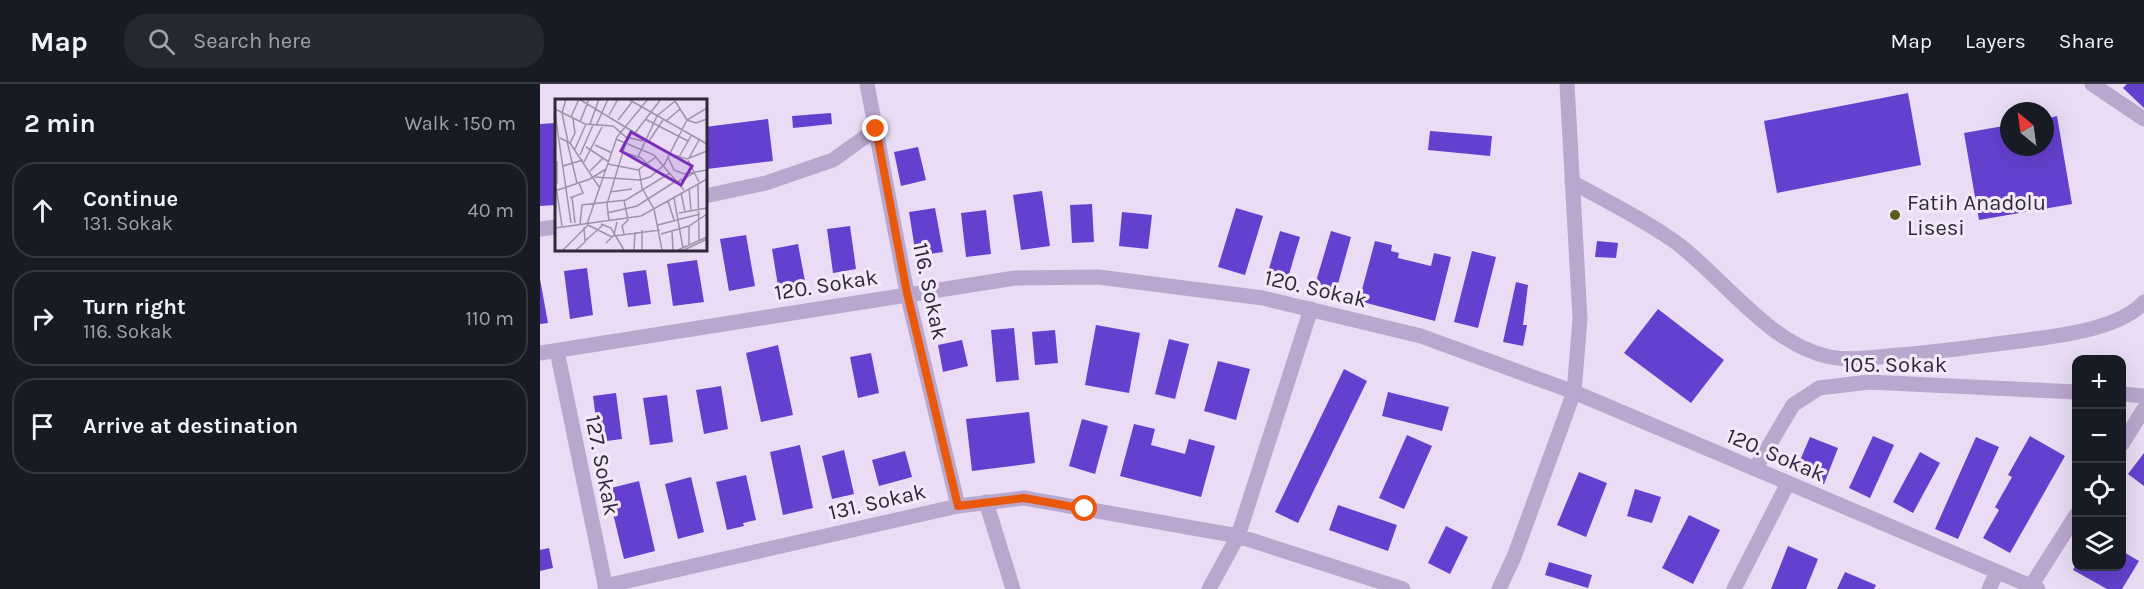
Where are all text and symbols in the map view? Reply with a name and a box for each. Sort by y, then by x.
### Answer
search box [124,14,544,68]
text: Map [30,25,88,58]
icon: search [145,25,178,58]
text: Search here [193,28,311,54]
text: Map [1890,29,1932,53]
text: Layers [1965,29,2026,53]
text: Share [2059,29,2114,53]
inset map [555,99,706,250]
north arrow [2000,102,2054,156]
text: 2 min [24,108,96,139]
text: Walk · 150 m [405,112,516,135]
route end [862,115,888,141]
text: Continue [83,186,178,212]
place label: Fatih Anadolu Lisesi [1907,190,2046,241]
icon: ahead [26,194,59,227]
text: 40 m [468,199,514,222]
marker: Fatih Anadolu Lisesi [1888,208,1902,222]
text: 131. Sokak [83,212,173,235]
street label: 116. Sokak [907,240,953,342]
street label: 120. Sokak [773,264,880,306]
street label: 120. Sokak [1262,265,1370,313]
text: Turn right [83,294,186,320]
icon: right [26,302,59,335]
text: 110 m [465,307,514,330]
text: 116. Sokak [83,320,173,343]
street label: 105. Sokak [1843,352,1947,378]
map controls [2072,355,2126,571]
button: + [2072,355,2126,409]
button: − [2072,409,2126,463]
icon: arrive [26,410,59,443]
text: Arrive at destination [83,413,298,439]
street label: 127. Sokak [580,413,624,518]
street label: 120. Sokak [1722,423,1829,487]
button: locate [2072,463,2126,517]
street label: 131. Sokak [826,478,928,526]
route start [1071,495,1097,521]
button: layers [2072,517,2126,571]

